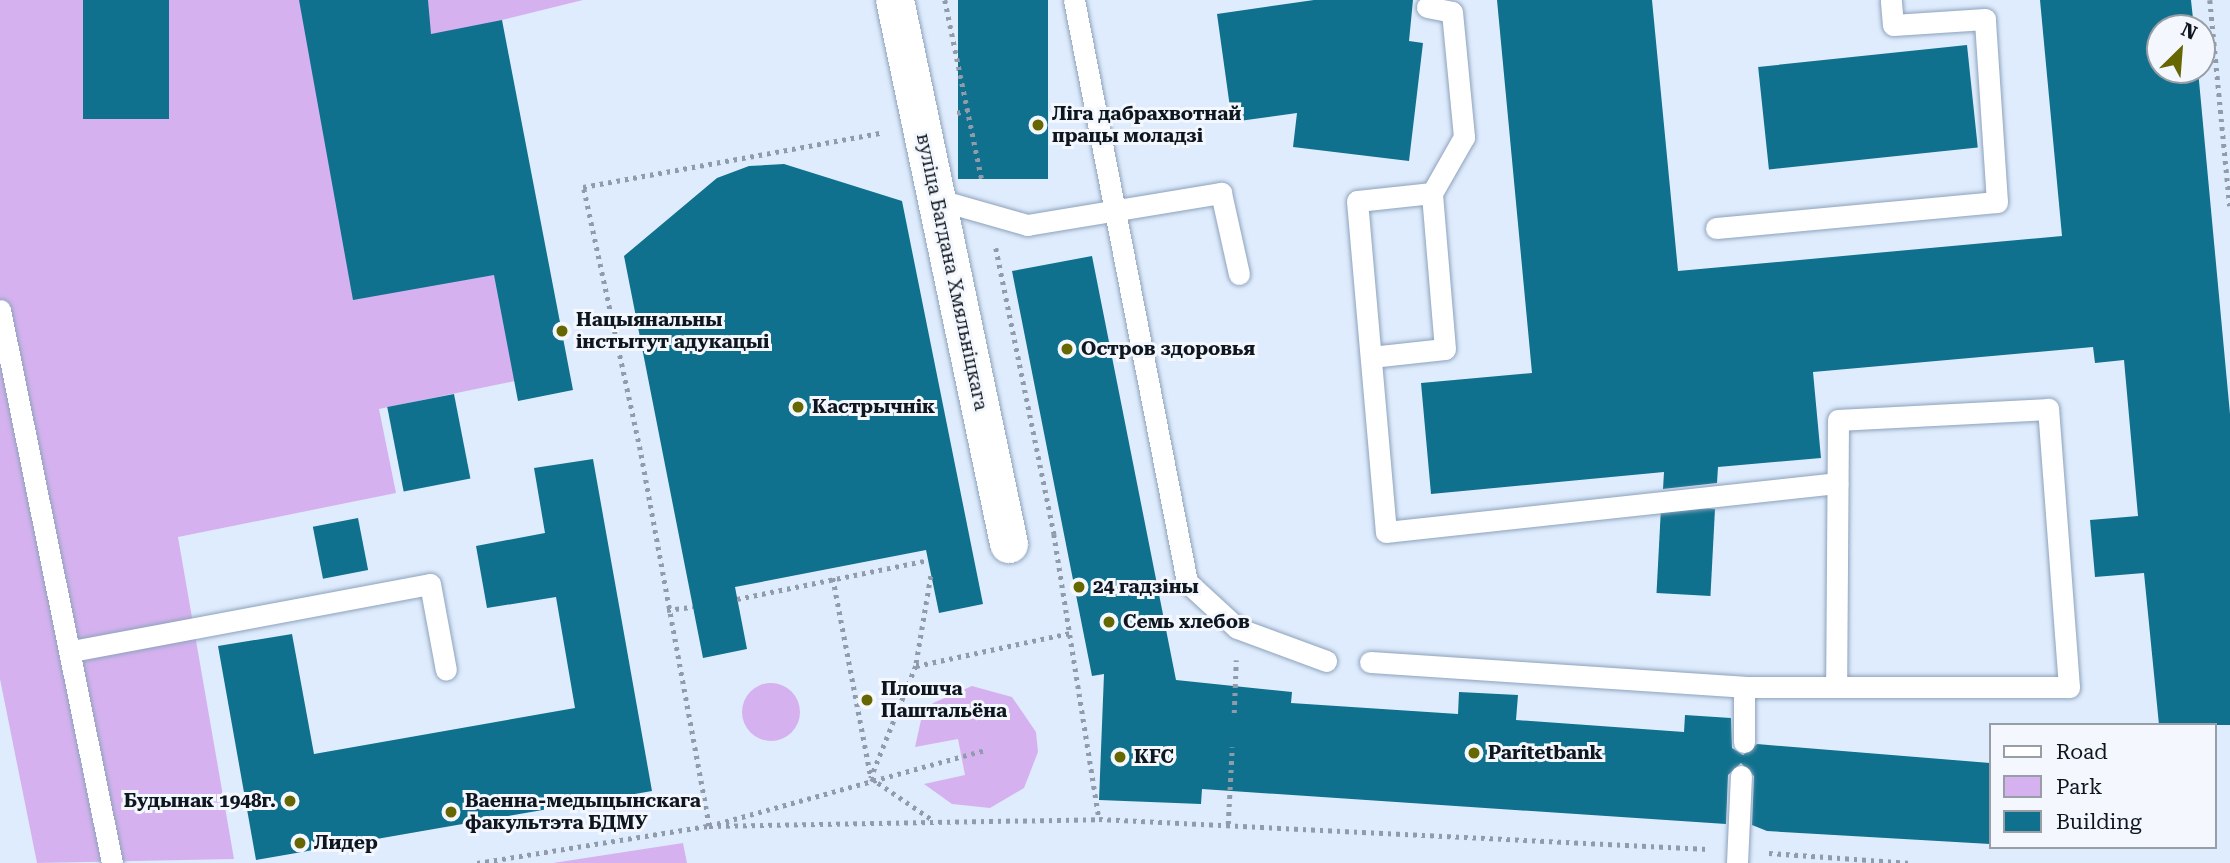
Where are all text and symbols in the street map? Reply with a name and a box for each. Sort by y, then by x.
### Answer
north arrow [2146,14,2216,84]
text: N [2178,18,2201,45]
place label: Ліга дабрахвотнай працы моладзі [1052,103,1241,147]
marker: Ліга дабрахвотнай працы моладзі [1030,117,1046,133]
street label: вуліца Багдана Хмяльніцкага [911,131,993,413]
place label: Нацыянальны інстытут адукацыі [576,309,769,353]
marker: Нацыянальны інстытут адукацыі [554,323,570,339]
place label: Остров здоровья [1081,338,1255,360]
marker: Остров здоровья [1059,341,1075,357]
place label: Кастрычнік [812,396,935,418]
marker: Кастрычнік [790,399,806,415]
place label: 24 гадзіны [1093,576,1199,598]
marker: 24 гадзіны [1071,579,1087,595]
place label: Семь хлебов [1123,611,1250,633]
marker: Семь хлебов [1101,614,1117,630]
place label: Плошча Паштальёна [881,678,1007,722]
marker: Плошча Паштальёна [859,692,875,708]
legend [1988,723,2216,849]
text: Road [2056,740,2108,764]
place label: Paritetbank [1488,742,1603,764]
marker: Paritetbank [1466,745,1482,761]
place label: KFC [1134,746,1174,768]
marker: KFC [1112,749,1128,765]
text: Park [2056,775,2102,799]
place label: Будынак 1948г. [124,790,276,812]
place label: Ваенна-медыцынскага факультэта БДМУ [465,790,701,834]
marker: Будынак 1948г. [282,793,298,809]
marker: Ваенна-медыцынскага факультэта БДМУ [443,804,459,820]
text: Building [2056,810,2142,834]
place label: Лидер [314,832,378,854]
marker: Лидер [292,835,308,851]

